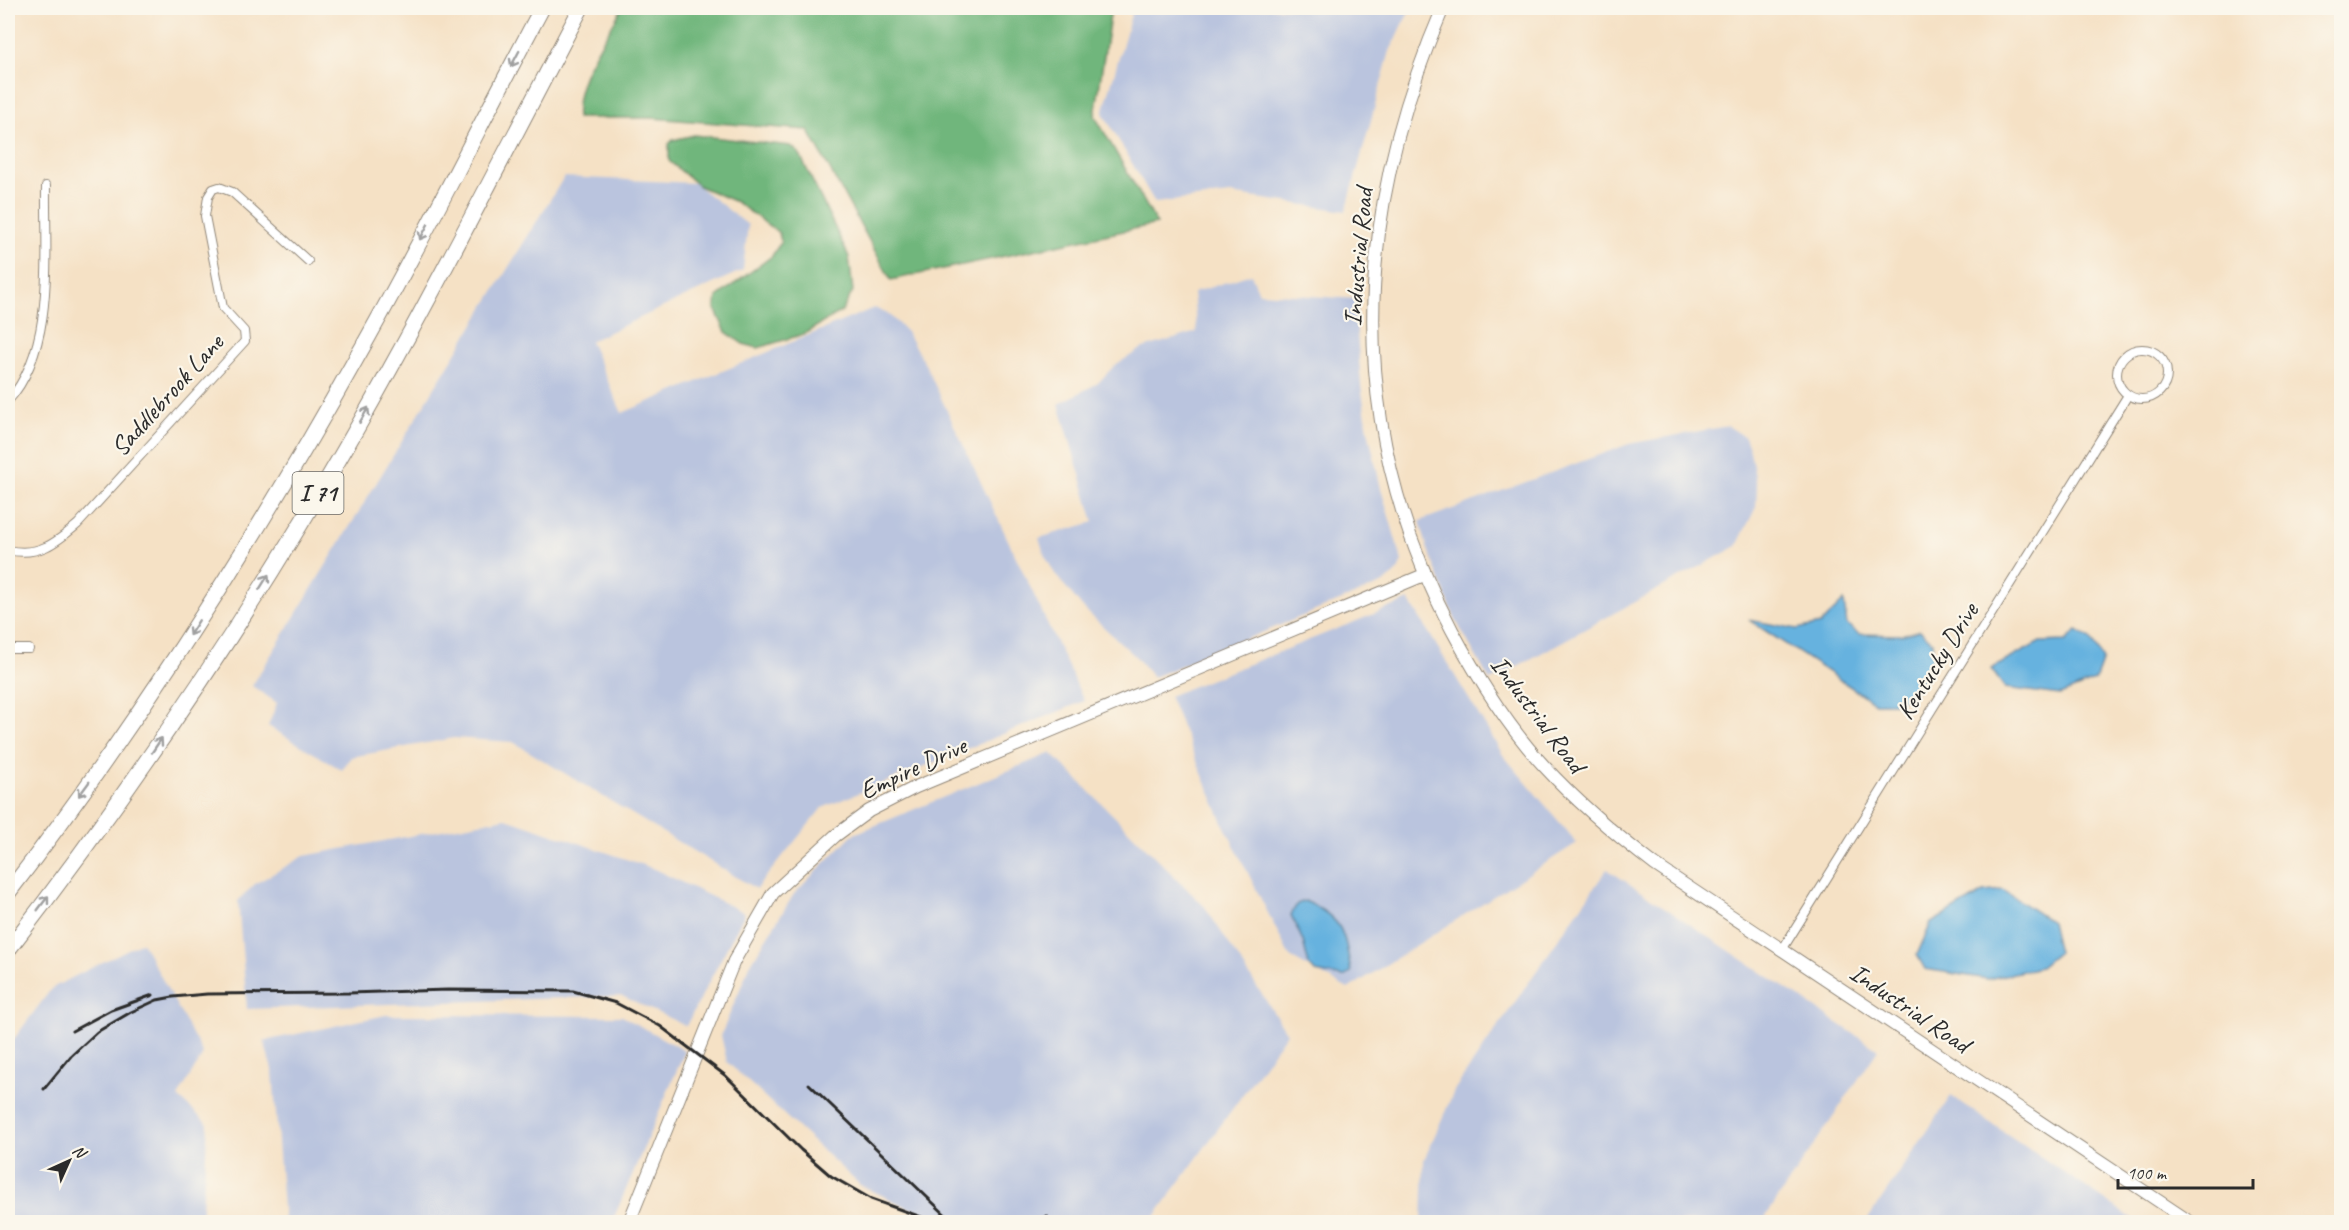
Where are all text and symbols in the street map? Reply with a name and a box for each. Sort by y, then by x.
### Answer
one-way arrow [508,50,520,68]
street label: Industrial Road [1336,183,1381,327]
one-way arrow [418,222,429,240]
street label: Saddlebrook Lane [103,326,232,463]
one-way arrow [358,407,370,424]
road number: I 71 [292,472,344,514]
one-way arrow [258,574,270,591]
street label: Kentucky Drive [1888,595,1987,725]
one-way arrow [188,619,201,636]
street label: Industrial Road [1483,649,1595,782]
street label: Empire Drive [855,728,974,807]
one-way arrow [151,737,163,754]
one-way arrow [78,780,90,796]
one-way arrow [37,896,50,912]
street label: Industrial Road [1843,956,1980,1062]
north arrow [39,1131,99,1191]
text: N [68,1141,92,1164]
scale bar [2118,1152,2253,1190]
text: 100 m [2127,1162,2168,1184]

